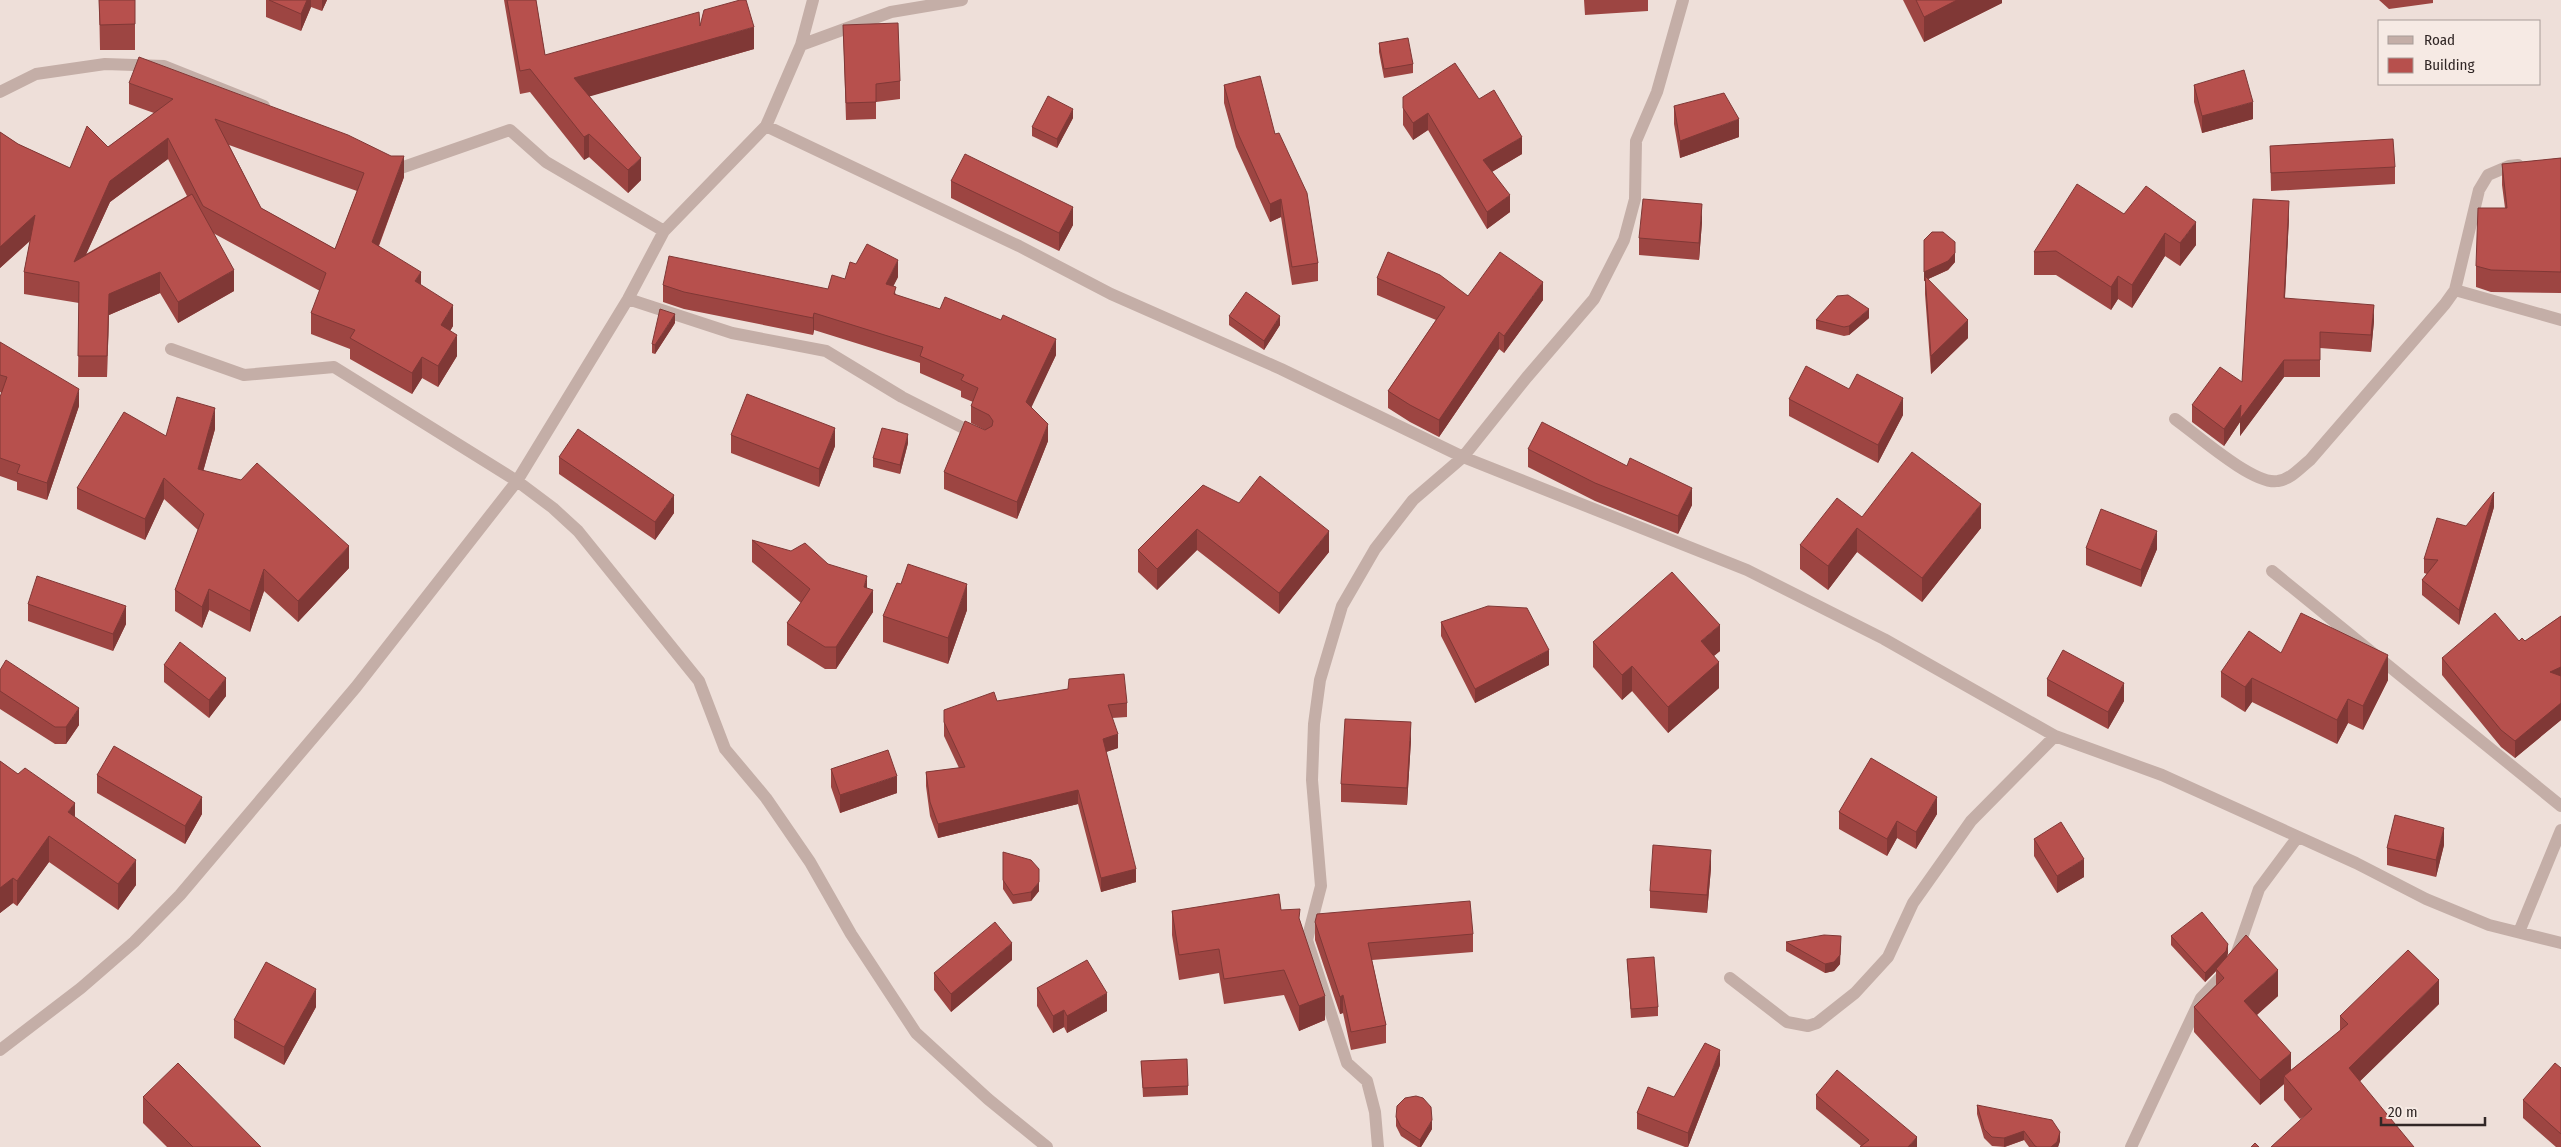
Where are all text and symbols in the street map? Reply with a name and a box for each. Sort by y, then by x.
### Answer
legend [2378,20,2541,85]
text: Road [2424,31,2455,49]
text: Building [2424,56,2475,74]
scale bar [2381,1094,2485,1126]
text: 20 m [2388,1103,2418,1121]

